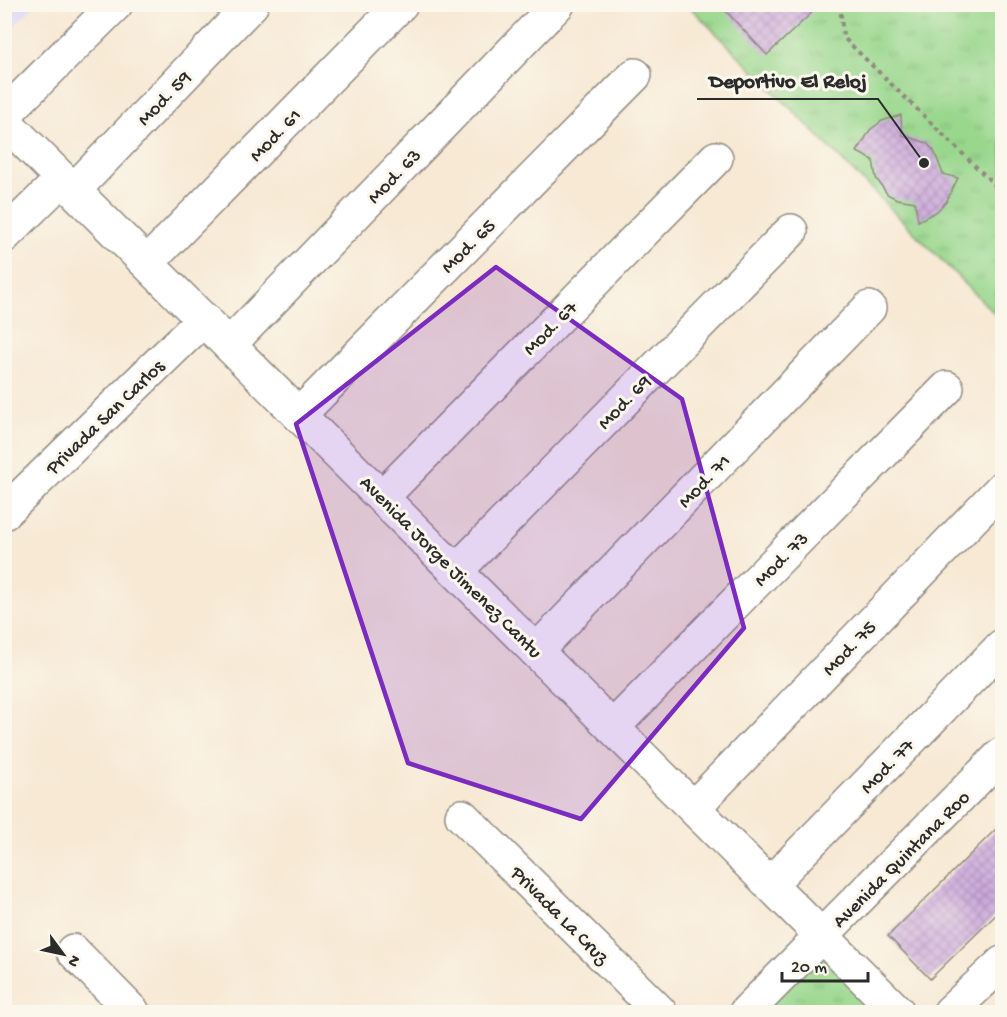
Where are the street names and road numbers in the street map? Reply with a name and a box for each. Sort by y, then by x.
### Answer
street label: Mod. 59 [134,67,197,132]
street label: Mod. 61 [246,105,307,168]
street label: Mod. 63 [364,145,427,210]
street label: Mod. 65 [437,215,502,280]
street label: Mod. 67 [519,297,584,361]
street label: Privada San Carlos [42,356,171,482]
street label: Mod. 69 [594,371,657,436]
street label: Mod. 71 [675,451,737,514]
street label: Avenida Jorge Jimenez Cantu [353,472,546,665]
street label: Mod. 73 [750,528,815,593]
street label: Mod. 75 [819,617,882,682]
street label: Mod. 77 [857,735,921,800]
street label: Avenida Quintana Roo [829,787,976,934]
street label: Privada La Cruz [504,862,613,971]

